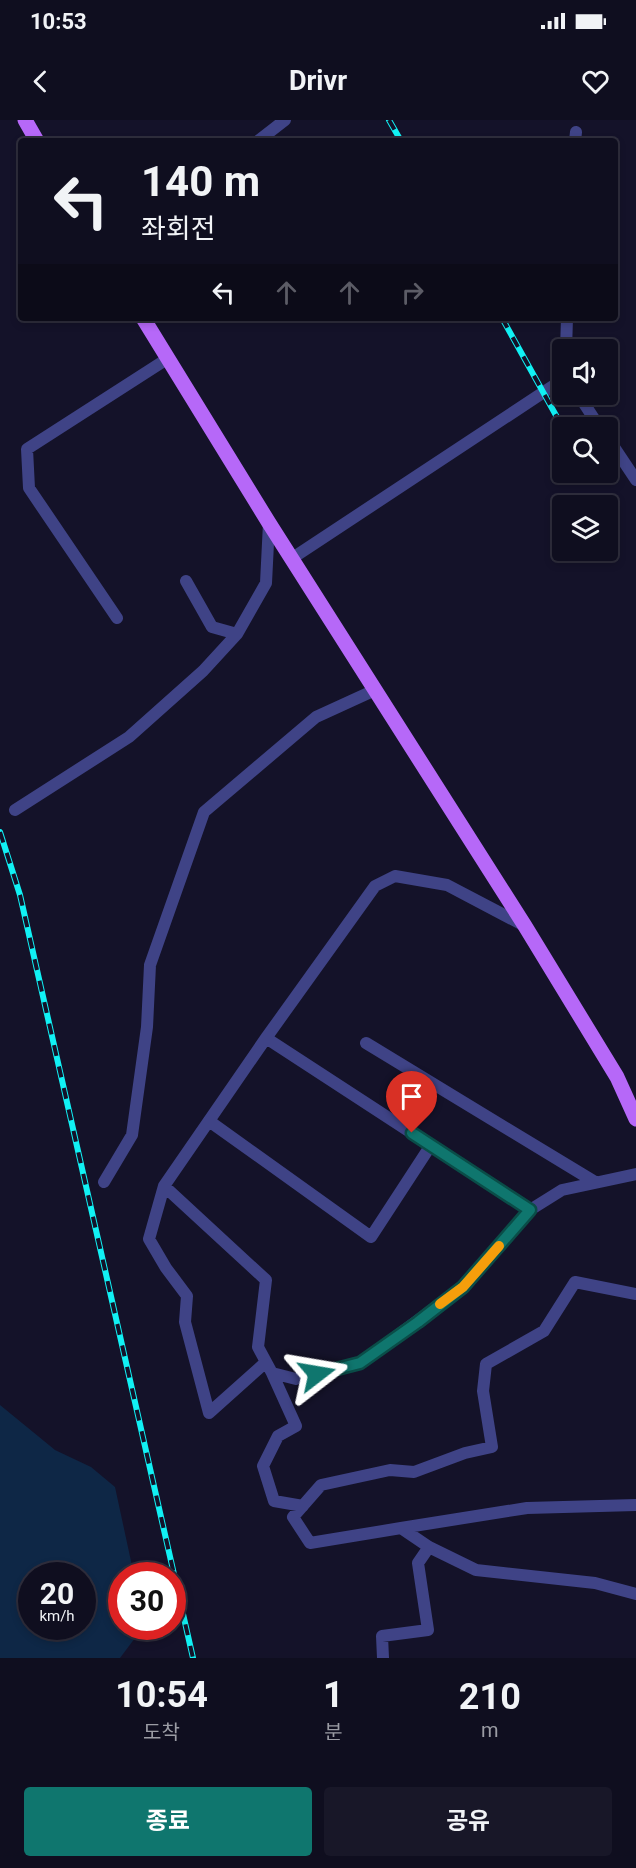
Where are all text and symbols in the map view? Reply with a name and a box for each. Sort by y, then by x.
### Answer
text: 10:53 [30,9,87,34]
icon: back [24,65,57,98]
text: Drivr [289,65,347,97]
icon: heart [579,65,612,98]
text: 140 m [141,157,260,206]
icon: left [42,162,120,240]
text: 좌회전 [141,213,216,245]
icon: left [207,276,240,309]
icon: ahead [270,276,303,309]
icon: ahead [333,276,366,309]
icon: right [396,276,429,309]
map controls [552,339,618,561]
button: sound [552,339,618,405]
button: search [552,417,618,483]
button: layers [552,495,618,561]
pin [386,1071,437,1133]
icon: arrive [395,1080,428,1113]
position arrow [285,1342,349,1406]
speed limit sign: 30 [108,1562,186,1640]
text: 20 [40,1576,74,1611]
text: km/h [39,1607,75,1625]
text: 10:54 [115,1674,208,1716]
text: 1 [323,1674,344,1716]
text: 210 [459,1676,521,1718]
text: m [481,1718,499,1742]
text: 도착 [143,1720,180,1744]
text: 분 [324,1720,343,1744]
button: 종료 [24,1787,312,1856]
button: 공유 [324,1787,612,1856]

